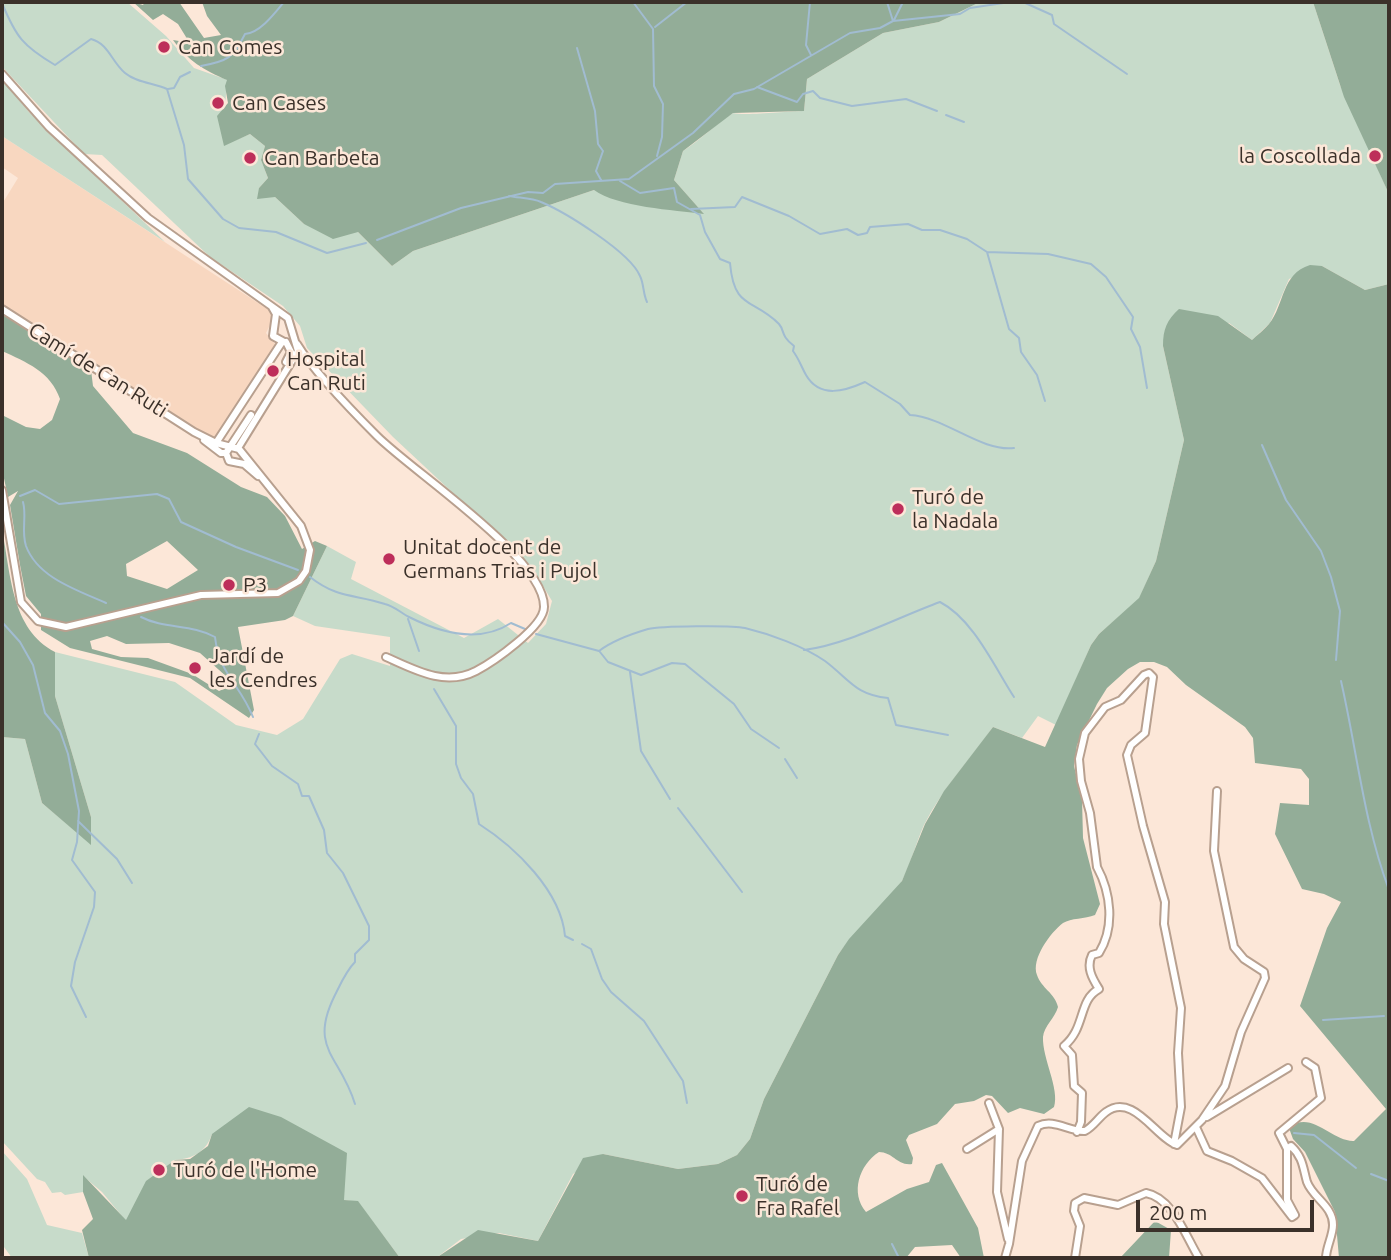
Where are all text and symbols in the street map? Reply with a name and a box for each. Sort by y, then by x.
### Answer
place label: Can Comes [178,34,282,60]
marker: Can Comes [156,39,172,55]
place label: Can Cases [232,90,326,116]
marker: Can Cases [210,95,226,111]
place label: la Coscollada [1239,143,1361,169]
place label: Can Barbeta [264,145,379,171]
marker: la Coscollada [1367,148,1383,164]
marker: Can Barbeta [242,150,258,166]
street label: Camí de Can Ruti [24,317,172,423]
place label: Hospital Can Ruti [287,346,366,396]
marker: Hospital Can Ruti [265,363,281,379]
place label: Turó de la Nadala [912,484,998,534]
marker: Turó de la Nadala [890,501,906,517]
place label: Unitat docent de Germans Trias i Pujol [403,534,597,584]
marker: Unitat docent de Germans Trias i Pujol [381,551,397,567]
place label: P3 [243,572,267,598]
marker: P3 [221,577,237,593]
place label: Jardí de les Cendres [209,643,317,693]
marker: Jardí de les Cendres [187,660,203,676]
place label: Turó de l'Home [173,1157,317,1183]
marker: Turó de l'Home [151,1162,167,1178]
place label: Turó de Fra Rafel [756,1171,839,1221]
scale bar [1139,1186,1318,1230]
marker: Turó de Fra Rafel [734,1188,750,1204]
text: 200 m [1149,1200,1207,1224]

